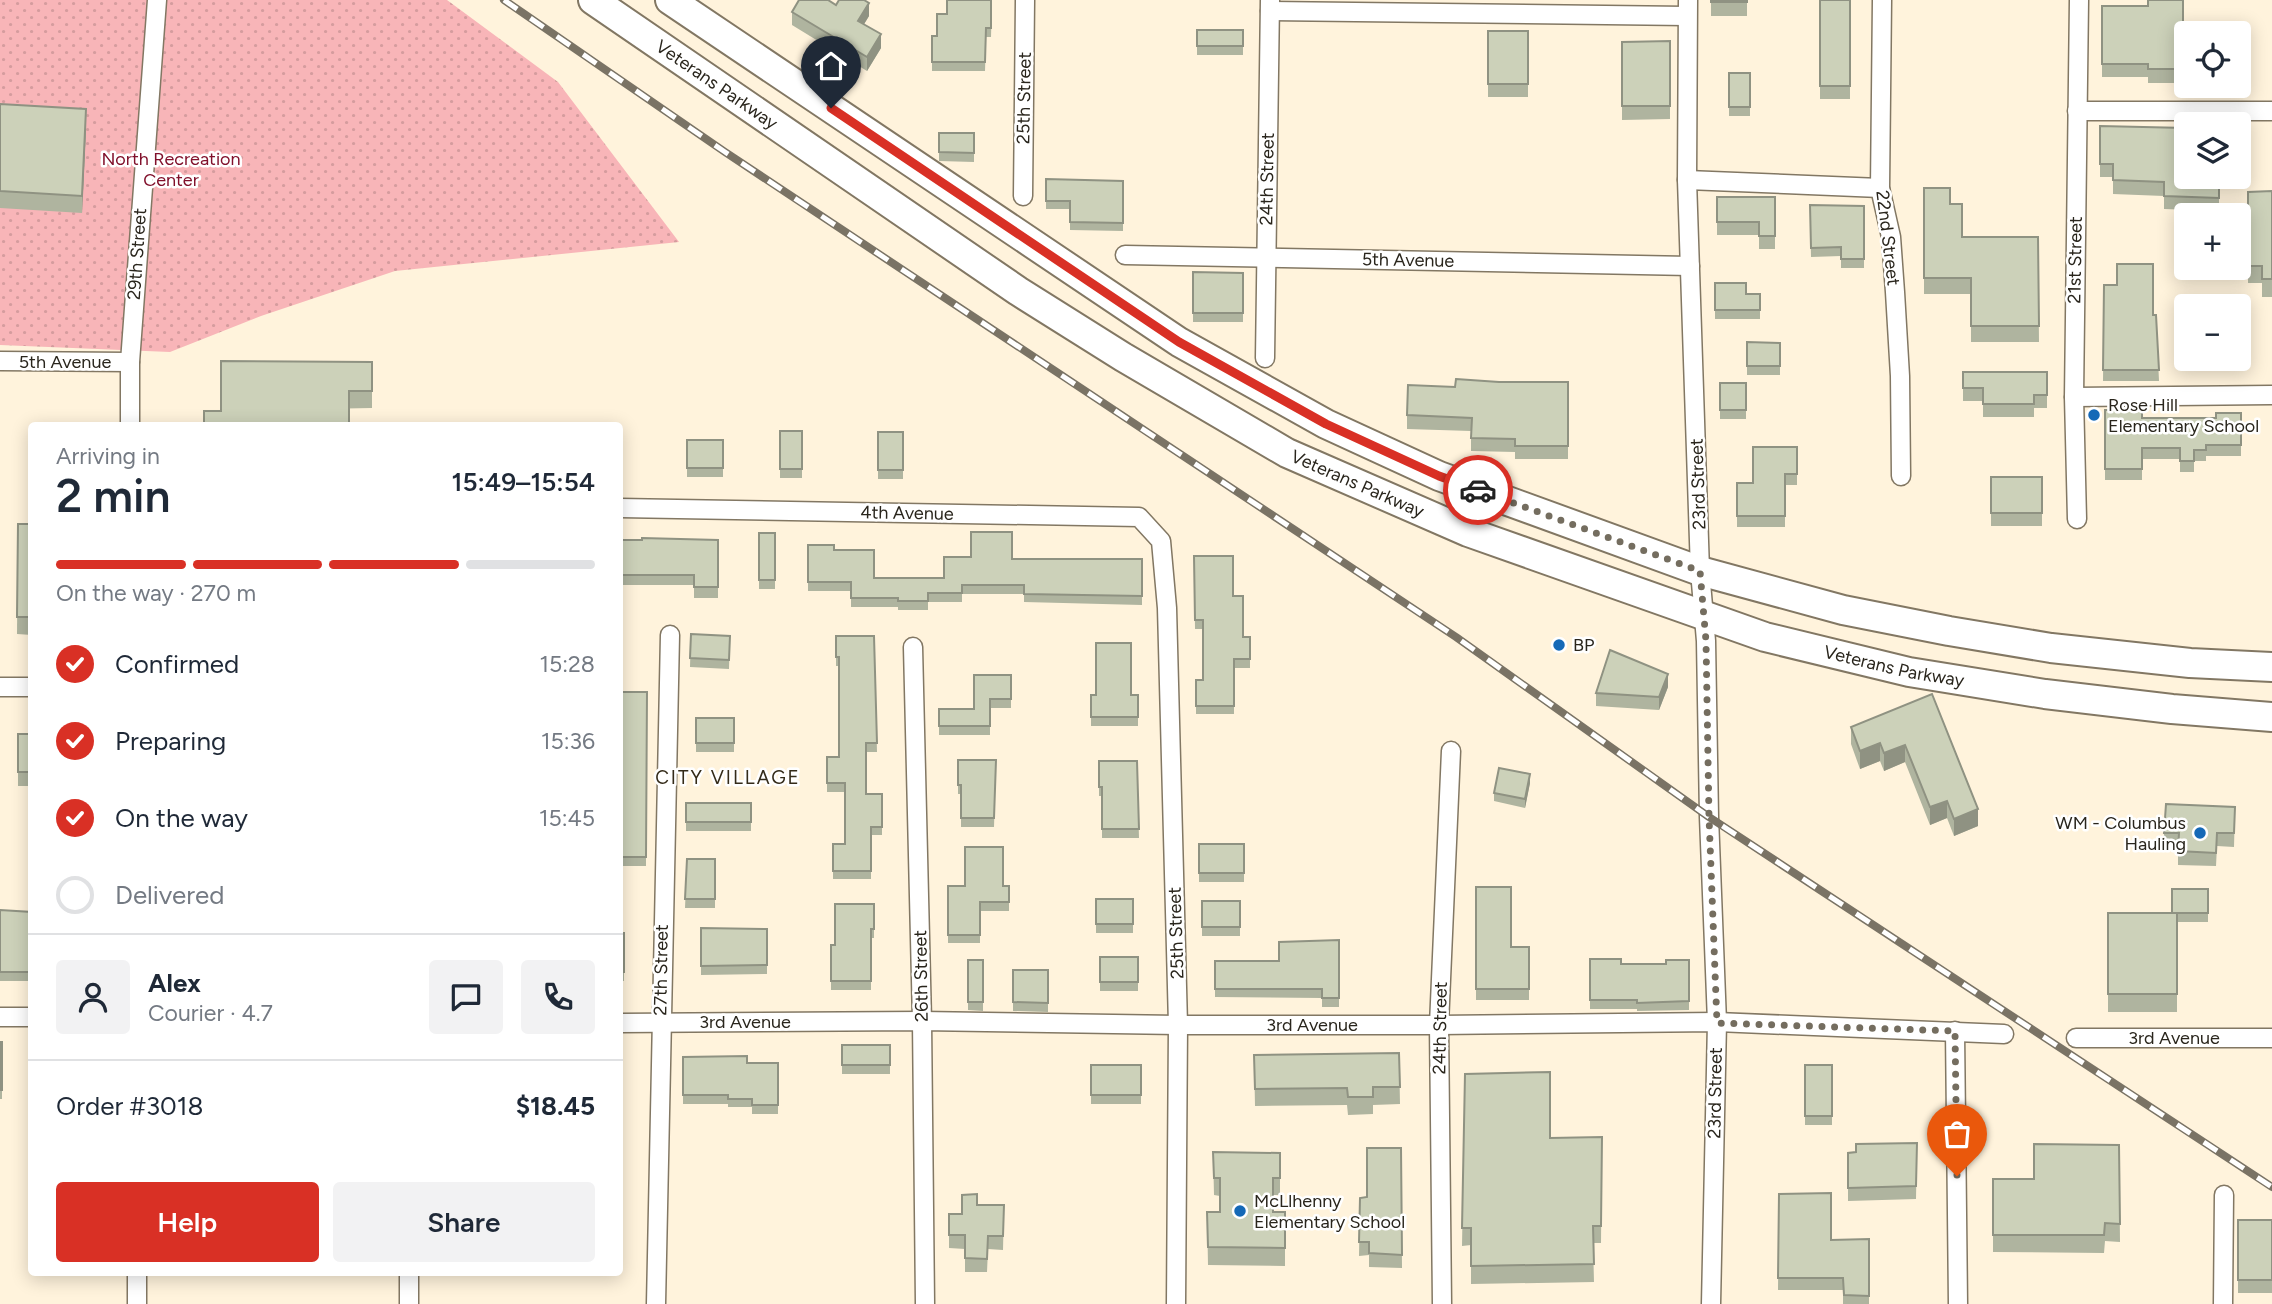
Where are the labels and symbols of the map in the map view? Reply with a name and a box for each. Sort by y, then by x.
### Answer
street label: Veterans Parkway [652,35,782,135]
pin [801,36,861,108]
street label: 25th Street [1012,52,1036,144]
street label: 24th Street [1255,132,1279,226]
park label: North Recreation Center [101,148,241,191]
street label: 22nd Street [1871,189,1905,287]
street label: 29th Street [123,207,151,301]
street label: 21st Street [2063,216,2087,304]
street label: 5th Avenue [1362,248,1455,272]
street label: 5th Avenue [19,351,111,373]
place label: Rose Hill Elementary School [2108,394,2259,437]
marker: Rose Hill Elementary School [2086,407,2102,423]
street label: 23rd Street [1685,438,1711,530]
street label: Veterans Parkway [1287,445,1428,523]
courier [1443,455,1513,525]
street label: 4th Avenue [860,501,954,525]
place label: BP [1573,634,1594,656]
marker: BP [1551,637,1567,653]
street label: Veterans Parkway [1822,641,1966,692]
district label: CITY VILLAGE [655,766,801,789]
place label: WM - Columbus Hauling [2055,812,2186,855]
marker: WM - Columbus Hauling [2192,825,2208,841]
street label: 25th Street [1163,886,1189,979]
street label: 27th Street [649,924,673,1016]
street label: 26th Street [909,930,933,1022]
street label: 24th Street [1428,981,1452,1075]
street label: 3rd Avenue [699,1011,791,1033]
street label: 3rd Avenue [1266,1014,1358,1036]
street label: 3rd Avenue [2128,1027,2220,1049]
street label: 23rd Street [1703,1047,1727,1139]
pin [1927,1104,1987,1176]
place label: McLlhenny Elementary School [1254,1190,1405,1233]
marker: McLlhenny Elementary School [1232,1203,1248,1219]

